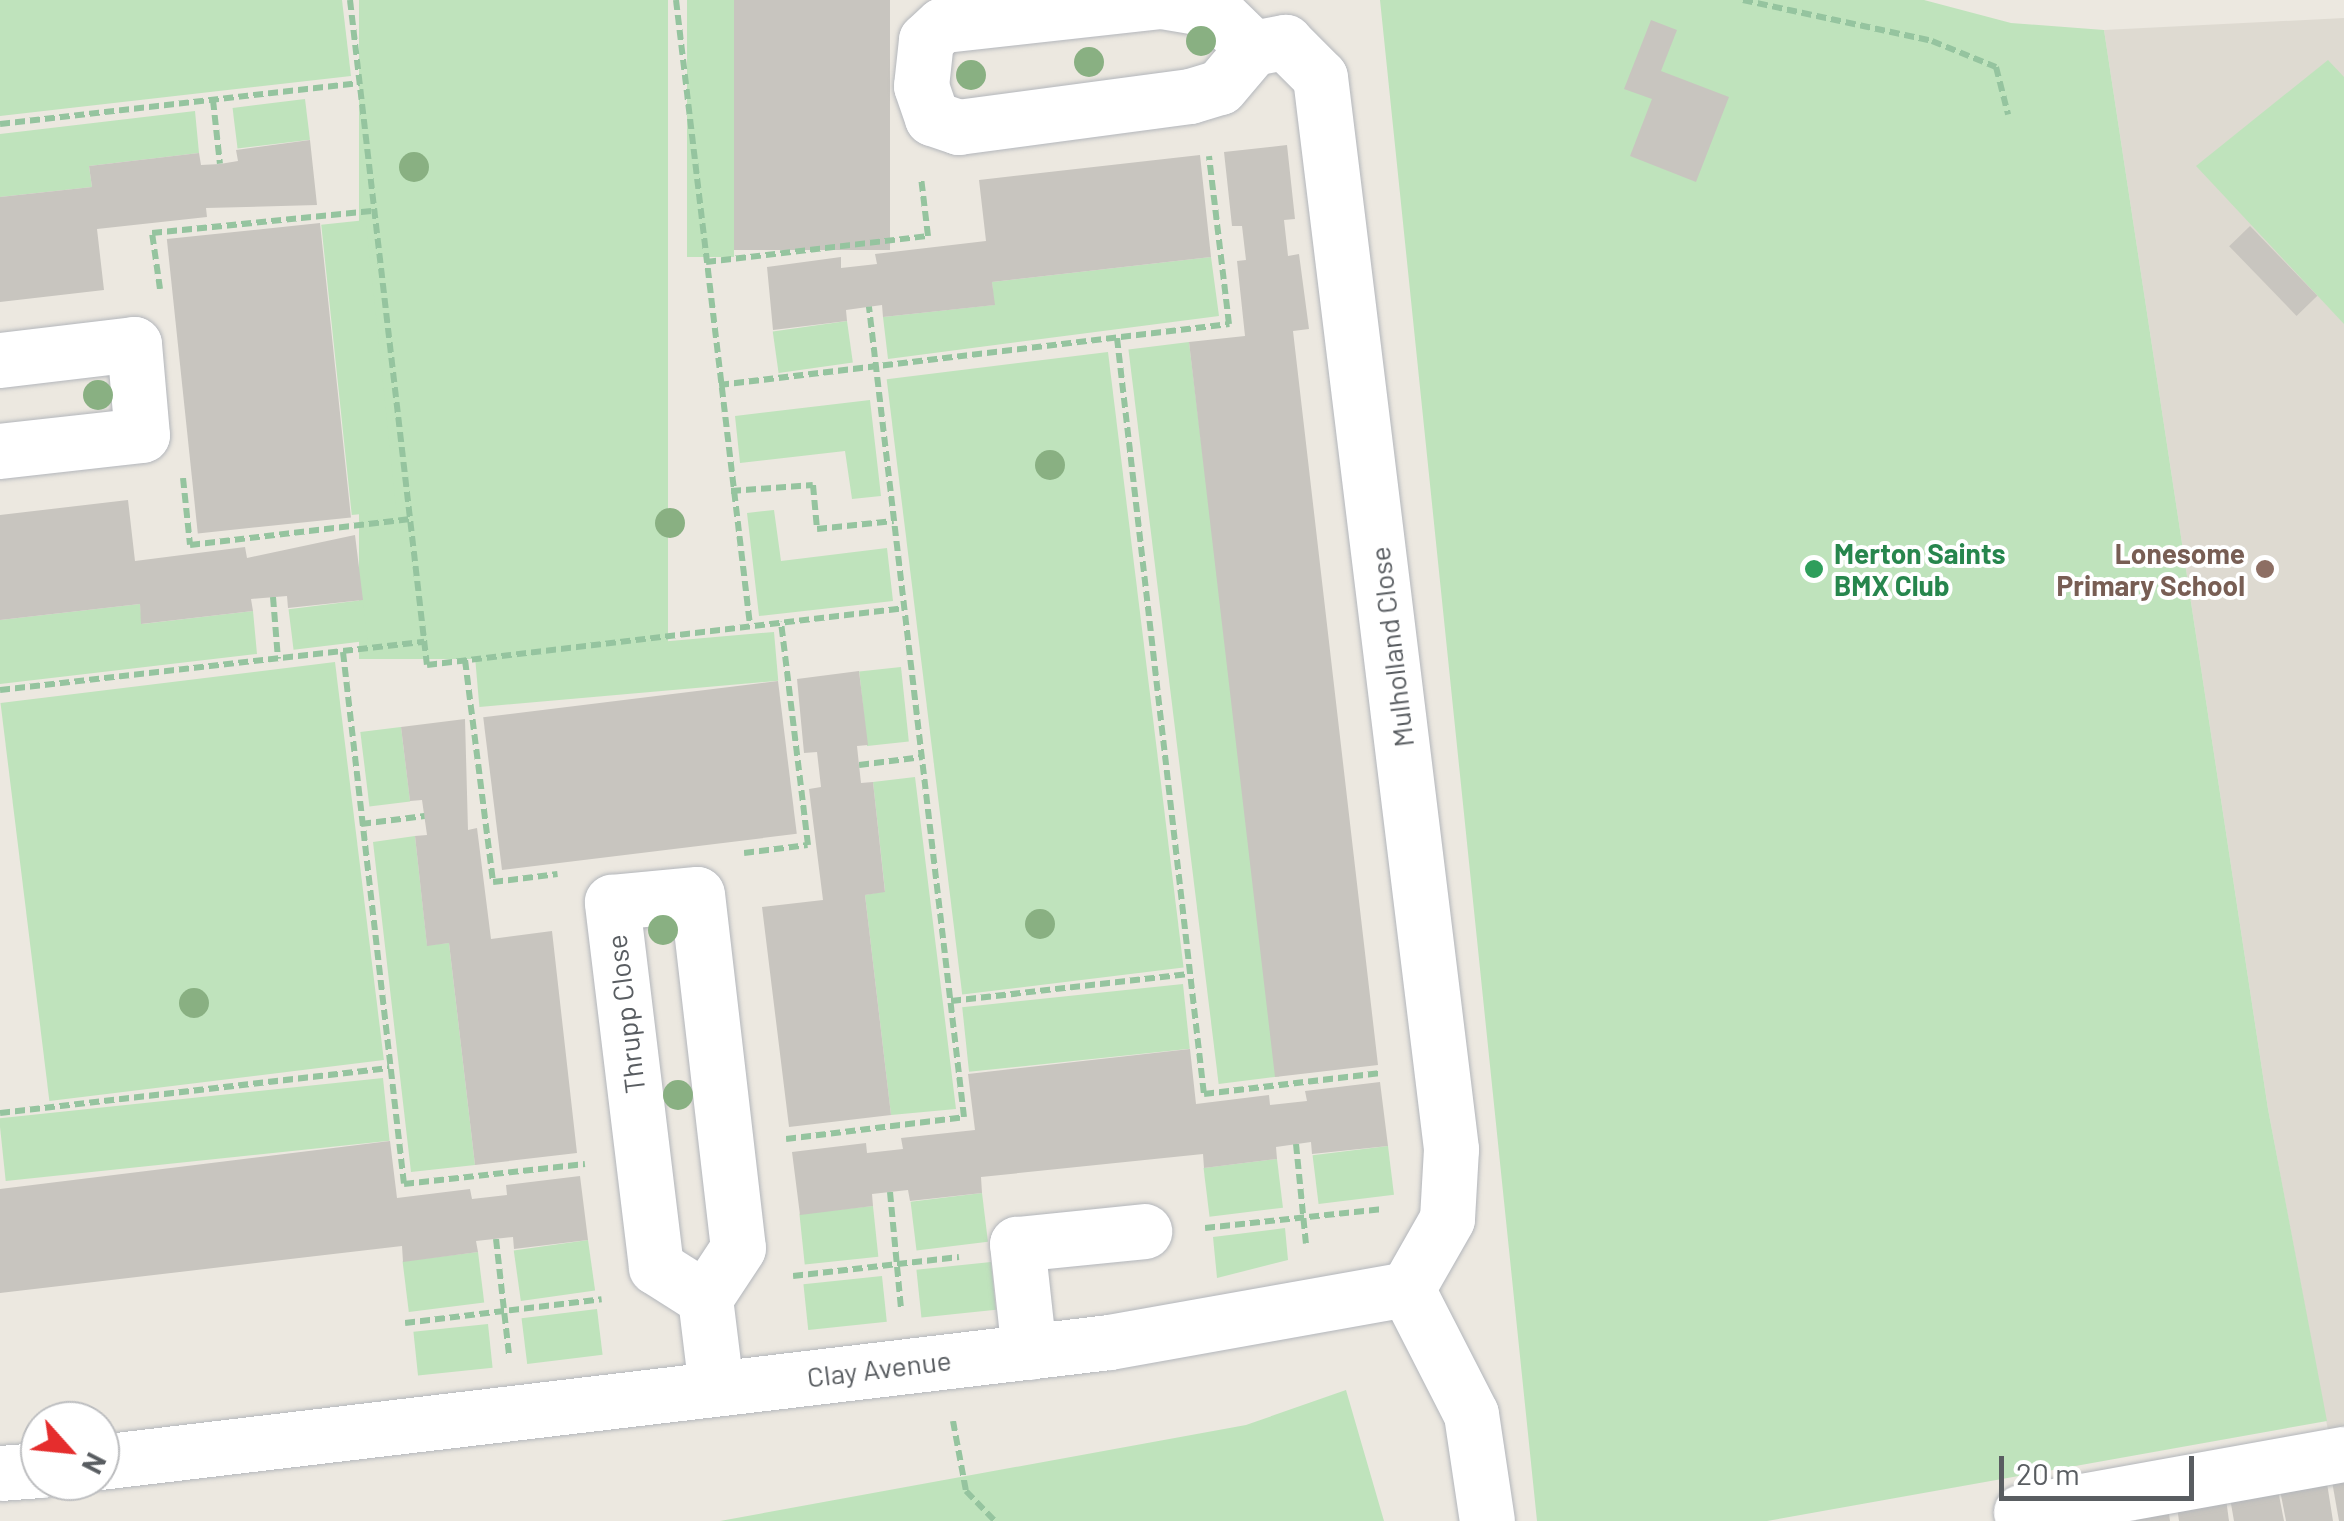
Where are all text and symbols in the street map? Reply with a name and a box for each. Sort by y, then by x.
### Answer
place label: Merton Saints BMX Club [1834,536,2006,602]
place label: Lonesome Primary School [2057,536,2245,602]
street label: Mulholland Close [1362,545,1420,749]
marker: Merton Saints BMX Club [1803,558,1825,580]
marker: Lonesome Primary School [2254,558,2276,580]
street label: Thrupp Close [599,933,651,1095]
street label: Clay Avenue [805,1342,953,1394]
north arrow [20,1401,120,1501]
scale bar [2004,1436,2199,1498]
text: N [76,1448,114,1480]
text: 20 m [2016,1455,2080,1491]

